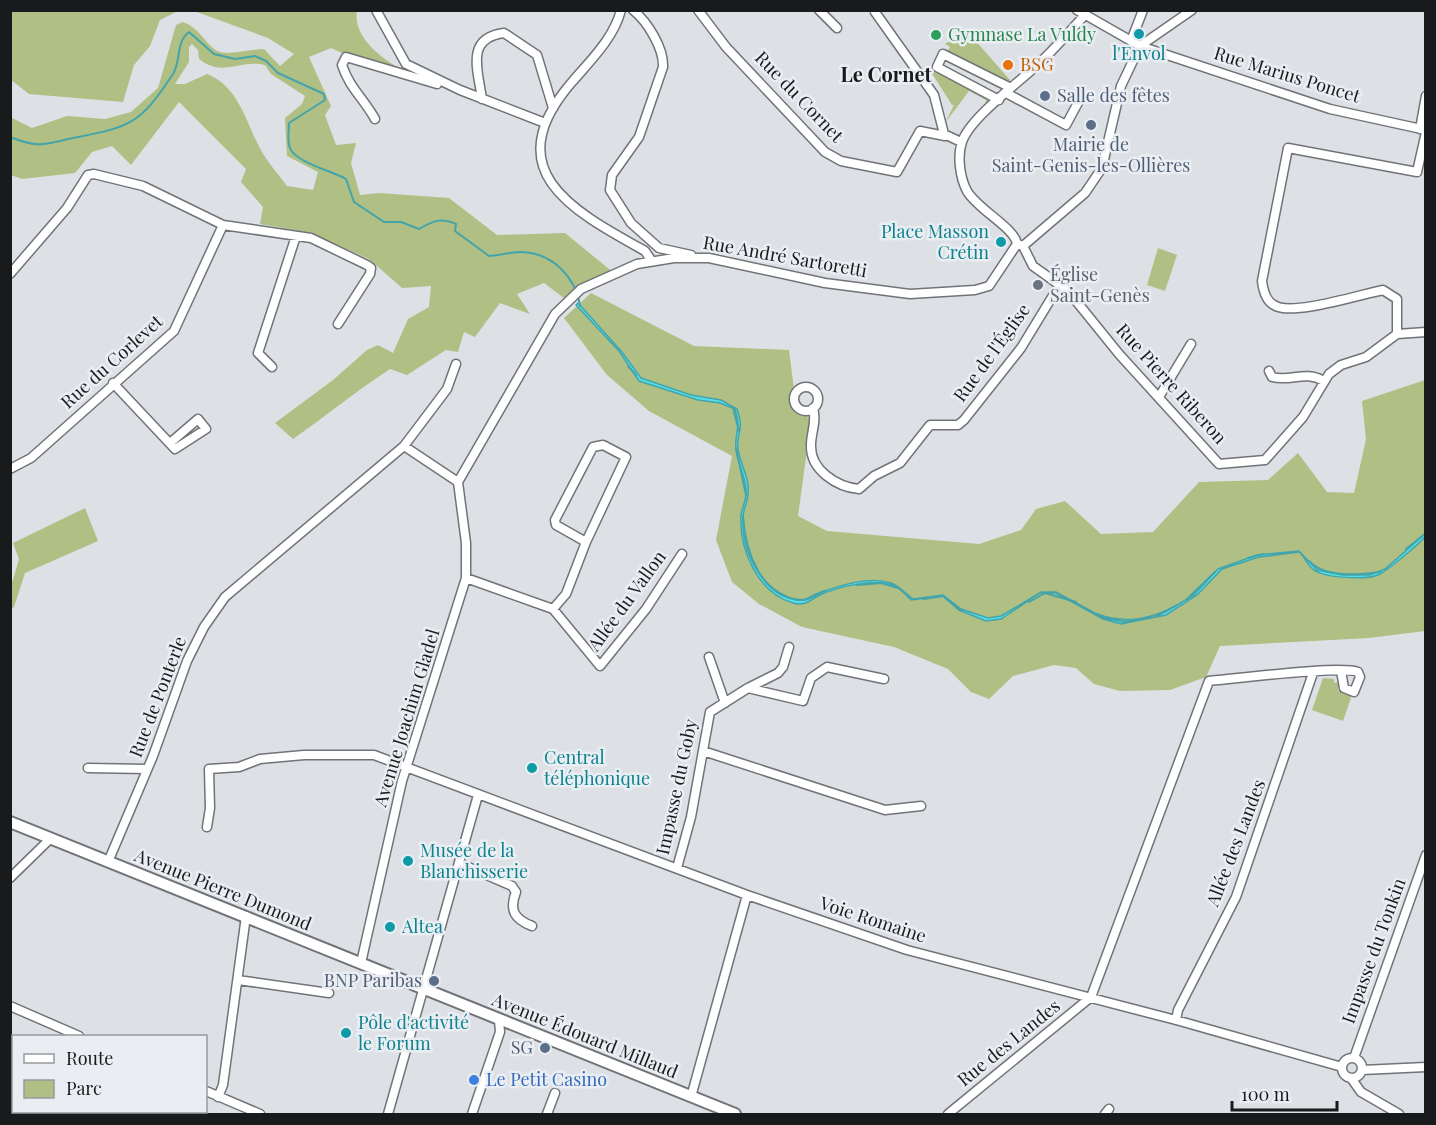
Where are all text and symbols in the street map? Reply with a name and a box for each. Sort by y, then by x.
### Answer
place label: Gymnase La Vuldy [948,22,1096,46]
marker: l'Envol [1132,27,1146,41]
marker: Gymnase La Vuldy [929,28,943,42]
street label: Rue Marius Poncet [1211,40,1364,108]
place label: l'Envol [1112,41,1166,65]
street label: Rue du Cornet [750,46,850,147]
place label: BSG [1020,52,1054,76]
marker: BSG [1001,58,1015,72]
district label: Le Cornet [840,60,933,87]
place label: Salle des fêtes [1057,83,1170,107]
marker: Salle des fêtes [1038,89,1052,103]
marker: Mairie de Saint-Genis-les-Ollières [1084,118,1098,132]
place label: Mairie de Saint-Genis-les-Ollières [992,132,1190,177]
place label: Place Masson Crétin [881,219,989,264]
street label: Rue André Sartoretti [701,230,869,282]
marker: Place Masson Crétin [994,235,1008,249]
place label: Église Saint-Genès [1050,262,1150,307]
marker: Église Saint-Genès [1031,278,1045,292]
street label: Rue de l'Église [947,299,1035,406]
street label: Rue du Corlevet [55,309,168,413]
street label: Rue Pierre Riberon [1111,318,1232,449]
street label: Allée du Vallon [581,545,671,656]
street label: Avenue Joachim Gladel [367,626,445,810]
street label: Rue de Ponterle [123,633,191,761]
street label: Impasse du Goby [650,717,702,857]
place label: Central téléphonique [544,745,650,790]
marker: Central téléphonique [525,761,539,775]
street label: Allée des Landes [1199,776,1270,910]
place label: Musée de la Blanchisserie [420,838,528,883]
street label: Avenue Pierre Dumond [131,842,316,936]
marker: Musée de la Blanchisserie [401,854,415,868]
street label: Impasse du Tonkin [1336,874,1411,1027]
street label: Voie Romaine [816,890,930,948]
place label: Altea [401,914,443,938]
marker: Altea [383,920,397,934]
place label: BNP Paribas [324,968,422,992]
marker: BNP Paribas [427,974,441,988]
street label: Avenue Édouard Millaud [488,986,682,1084]
street label: Rue des Landes [952,993,1065,1091]
place label: Pôle d'activité le Forum [358,1010,469,1055]
marker: Pôle d'activité le Forum [339,1026,353,1040]
legend [12,1035,207,1113]
place label: SG [511,1035,533,1059]
marker: SG [538,1041,552,1055]
text: Route [66,1046,113,1070]
place label: Le Petit Casino [486,1067,607,1091]
marker: Le Petit Casino [467,1073,481,1087]
scale bar [1232,1074,1337,1112]
text: Parc [66,1076,102,1100]
text: 100 m [1241,1082,1290,1106]

